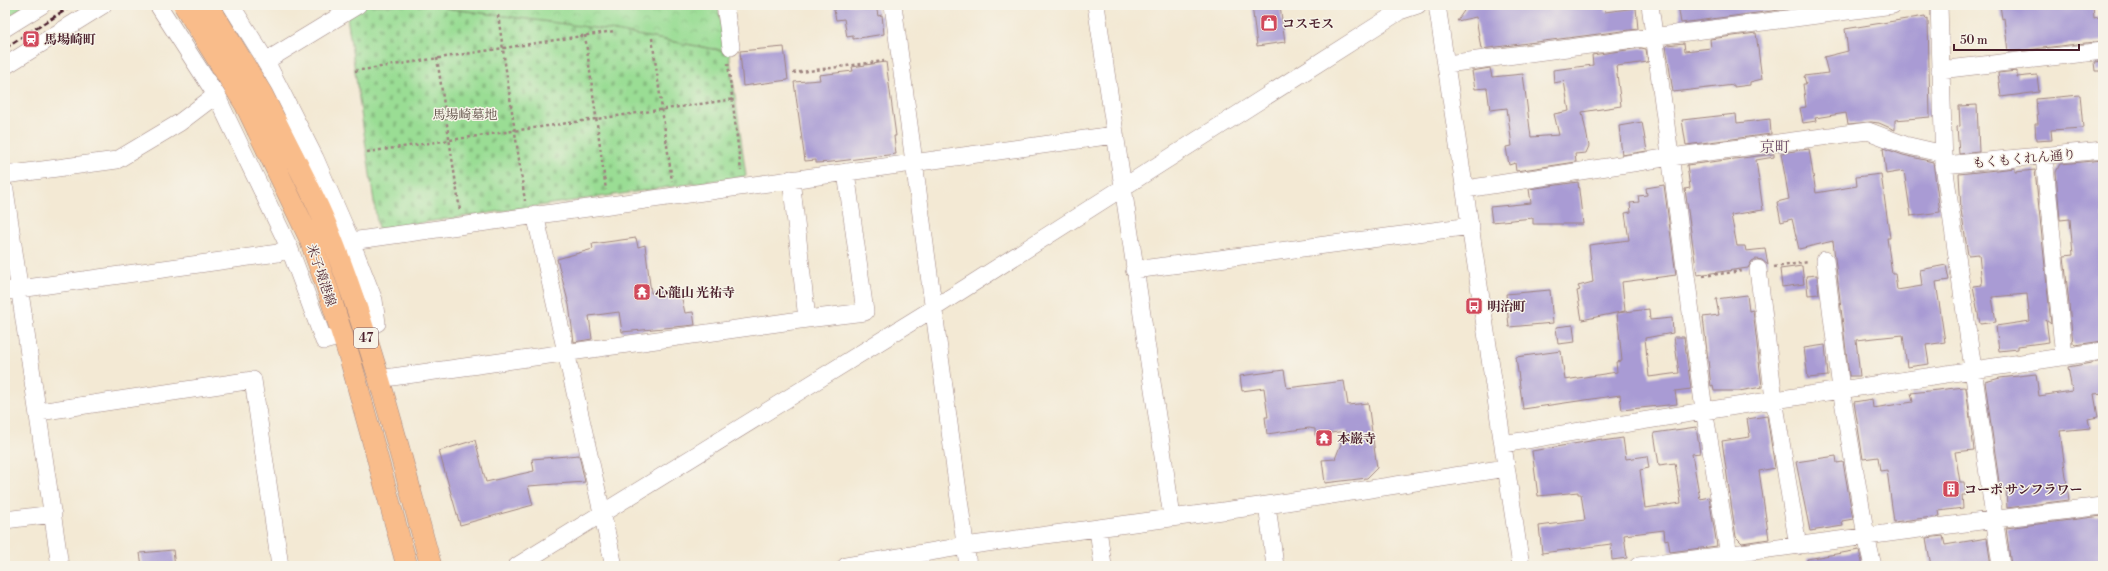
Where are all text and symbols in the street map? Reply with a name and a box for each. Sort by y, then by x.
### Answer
shop icon: コスモス [1259,13,1279,33]
place label: コスモス [1282,16,1334,32]
scale bar [1954,26,2079,52]
station icon: 馬場崎町 [21,29,41,49]
place label: 馬場崎町 [44,32,96,48]
text: 50 m [1960,33,1988,48]
park label: 馬場崎墓地 [432,107,498,123]
district label: 京町 [1760,138,1790,157]
street label: もくもくれん通り [1972,146,2077,171]
street label: 米子境港線 [303,242,339,309]
temple icon: 心龍山 光祐寺 [632,282,652,302]
place label: 心龍山 光祐寺 [655,285,735,301]
bus stop icon: 明治町 [1464,296,1484,316]
place label: 明治町 [1487,299,1526,315]
road number: 47 [354,328,378,348]
temple icon: 本巌寺 [1314,428,1334,448]
place label: 本巌寺 [1337,431,1376,447]
building icon: コーポ サンフラワー [1941,479,1961,499]
place label: コーポ サンフラワー [1964,482,2082,498]

